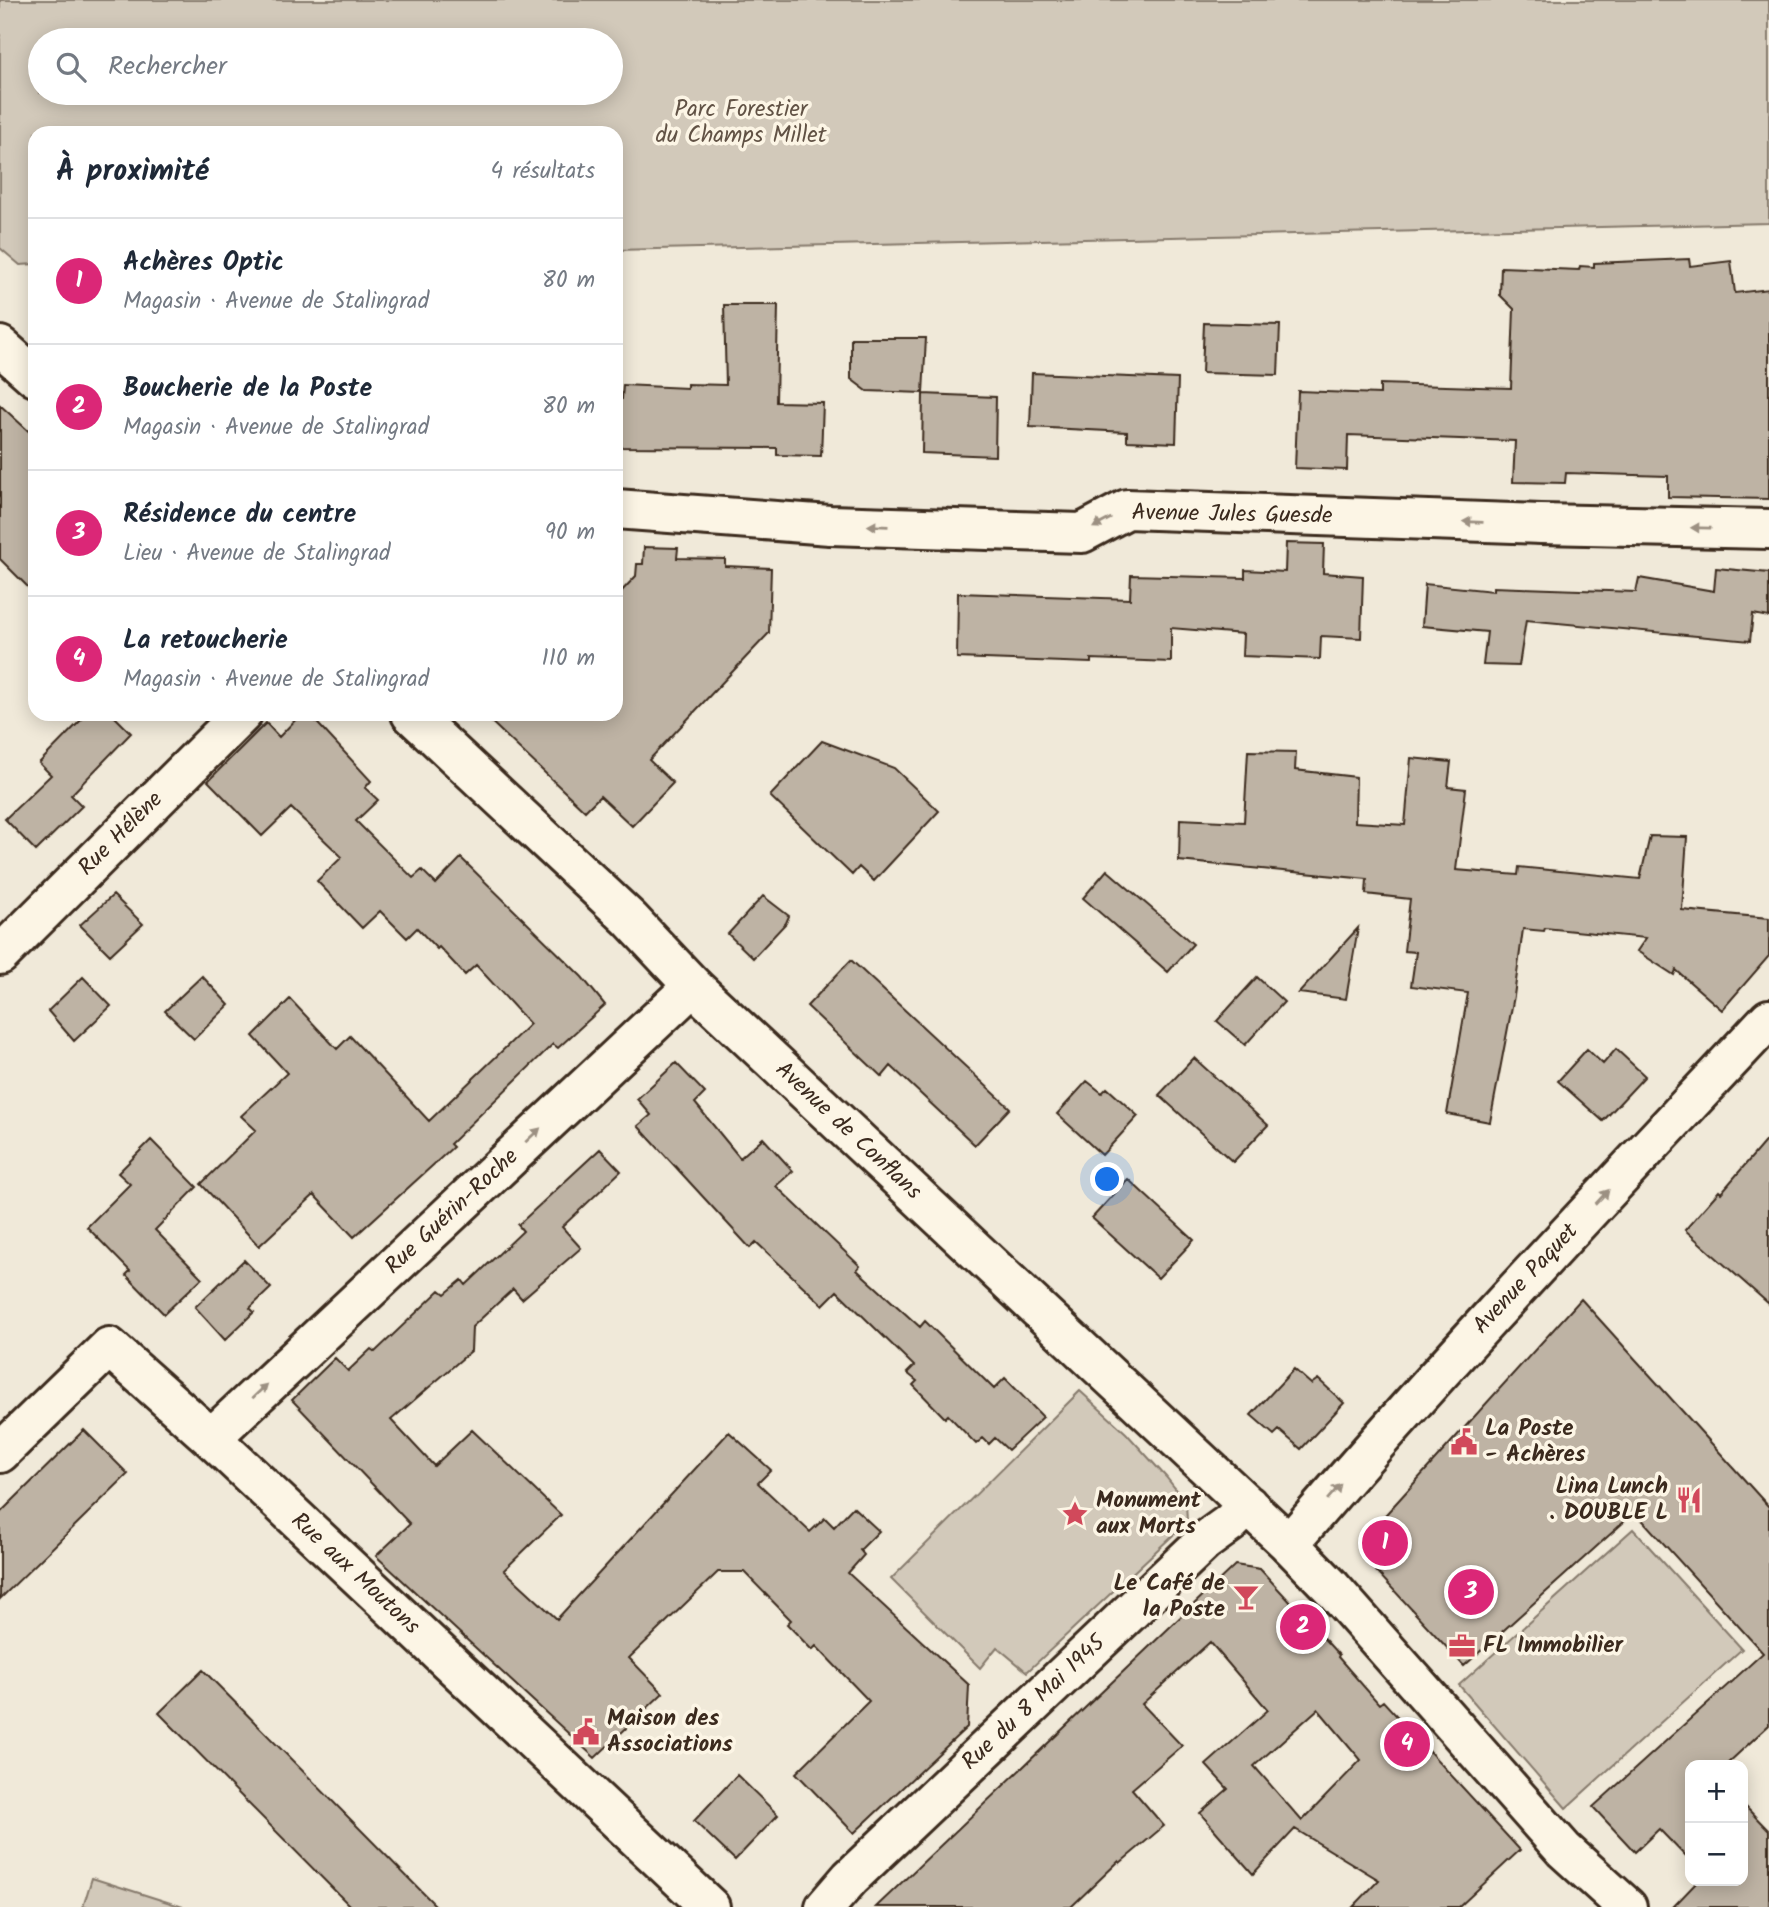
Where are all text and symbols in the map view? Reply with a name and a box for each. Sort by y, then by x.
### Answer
search box [28,28,623,105]
text: Rechercher [108,46,227,88]
icon: search [52,48,90,86]
park label: Parc Forestier du Champs Millet [655,92,828,154]
text: À proximité [56,148,209,196]
text: 4 résultats [491,154,595,190]
text: Achères Optic [123,242,284,284]
text: 1 [76,263,82,299]
text: 80 m [542,263,595,299]
text: Magasin · Avenue de Stalingrad [123,284,429,320]
text: Boucherie de la Poste [123,368,372,410]
text: 2 [72,389,86,425]
text: 80 m [542,389,595,425]
text: Magasin · Avenue de Stalingrad [123,410,429,446]
text: Résidence du centre [123,494,356,536]
street label: Avenue Jules Guesde [1131,495,1333,535]
text: 3 [73,515,85,551]
text: 90 m [545,515,595,551]
one-way arrow [1462,516,1484,527]
one-way arrow [1092,517,1112,528]
one-way arrow [866,520,888,532]
one-way arrow [1690,522,1712,533]
text: Lieu · Avenue de Stalingrad [123,536,390,572]
text: La retoucherie [123,620,288,662]
text: 4 [73,641,85,677]
text: 110 m [542,641,595,677]
text: Magasin · Avenue de Stalingrad [123,662,429,698]
street label: Rue Hélène [70,783,172,885]
street label: Avenue de Conflans [766,1053,930,1209]
one-way arrow [525,1127,542,1144]
street label: Rue Guérin-Roche [377,1140,527,1284]
your location [1090,1162,1124,1196]
one-way arrow [1594,1188,1610,1206]
street label: Avenue Paquet [1465,1214,1588,1343]
one-way arrow [251,1384,268,1400]
place label: La Poste - Achères [1485,1411,1586,1473]
public building icon: La Poste - Achères [1449,1427,1479,1457]
place label: Lina Lunch . DOUBLE L [1549,1469,1668,1531]
place label: Monument aux Morts [1096,1483,1202,1545]
one-way arrow [1326,1484,1341,1501]
restaurant icon: Lina Lunch . DOUBLE L [1674,1485,1704,1515]
place icon: Monument aux Morts [1060,1499,1090,1529]
street label: Rue aux Moutons [282,1504,428,1644]
pin: 1 [1362,1517,1408,1569]
place label: Le Café de la Poste [1114,1566,1225,1628]
pin: 3 [1448,1566,1494,1618]
bar icon: Le Café de la Poste [1231,1582,1261,1612]
pin: 2 [1280,1601,1326,1653]
street label: Rue du 8 Mai 1945 [954,1625,1115,1780]
place label: FL Immobilier [1483,1628,1624,1664]
office icon: FL Immobilier [1447,1631,1477,1661]
place label: Maison des Associations [607,1701,733,1763]
public building icon: Maison des Associations [571,1717,601,1747]
pin: 4 [1384,1718,1430,1770]
map controls [1685,1760,1748,1886]
button: + [1685,1760,1748,1823]
button: − [1685,1823,1748,1886]

